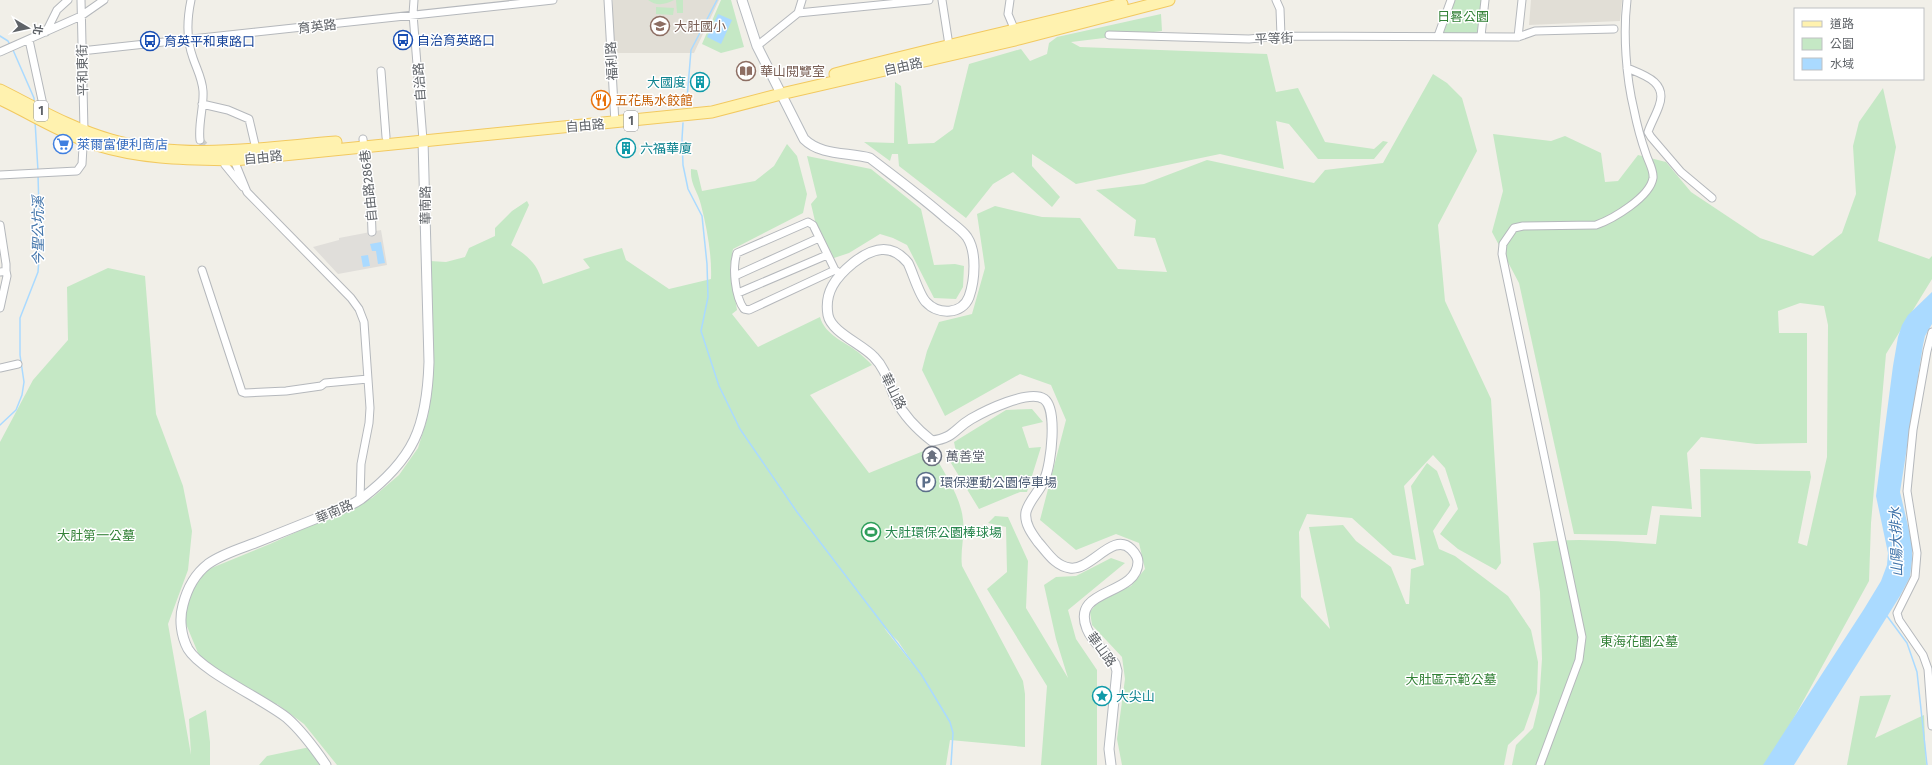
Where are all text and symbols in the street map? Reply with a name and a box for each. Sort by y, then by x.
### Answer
north arrow [8,8,48,48]
legend [1794,8,1924,80]
park label: 日晷公園 [1437,9,1489,24]
school or university icon: 大肚國小 [649,15,671,37]
street label: 育英路 [297,17,337,36]
text: 道路 [1830,17,1854,31]
place label: 大肚國小 [674,19,726,34]
text: 北 [30,23,45,36]
bus stop icon: 自治育英路口 [392,29,414,51]
bus stop icon: 育英平和東路口 [139,30,161,52]
street label: 平等街 [1254,30,1294,47]
place label: 自治育英路口 [417,33,495,48]
place label: 育英平和東路口 [164,34,255,49]
text: 公園 [1830,37,1854,51]
street label: 福利路 [603,41,620,81]
street label: 平和東街 [75,44,90,96]
street label: 自由路 [882,55,924,78]
text: 水域 [1830,57,1854,71]
library icon: 華山閱覽室 [735,60,757,82]
street label: 自治路 [411,62,428,102]
place label: 華山閱覽室 [760,64,825,79]
building icon: 大國度 [689,71,711,93]
place label: 大國度 [647,75,686,90]
restaurant icon: 五花馬水餃館 [590,89,612,111]
place label: 五花馬水餃館 [615,93,693,108]
road number: 1 [34,101,48,121]
road number: 1 [624,111,638,131]
street label: 自由路 [565,116,605,135]
supermarket icon: 萊爾富便利商店 [52,133,74,155]
place label: 萊爾富便利商店 [77,137,168,152]
building icon: 六福華廈 [615,137,637,159]
place label: 六福華廈 [640,141,692,156]
street label: 自由路 [243,148,283,167]
street label: 自由路286巷 [357,149,380,223]
street label: 華南路 [418,185,433,225]
water label: 今聖公坑溪 [30,194,47,266]
street label: 華山路 [878,370,909,412]
temple icon: 萬善堂 [921,445,943,467]
place label: 萬善堂 [946,449,985,464]
parking icon: 環保運動公園停車場 [915,471,937,493]
place label: 環保運動公園停車場 [940,475,1057,490]
street label: 華南路 [313,497,355,526]
water label: 山陽大排水 [1887,506,1906,577]
sports icon: 大肚環保公園棒球場 [860,521,882,543]
place label: 大肚環保公園棒球場 [885,525,1002,540]
park label: 大肚第一公墓 [57,528,135,543]
street label: 華山路 [1084,629,1119,669]
park label: 東海花園公墓 [1600,634,1678,649]
park label: 大肚區示範公墓 [1405,672,1497,687]
place icon: 大尖山 [1091,685,1113,707]
place label: 大尖山 [1116,689,1155,704]

